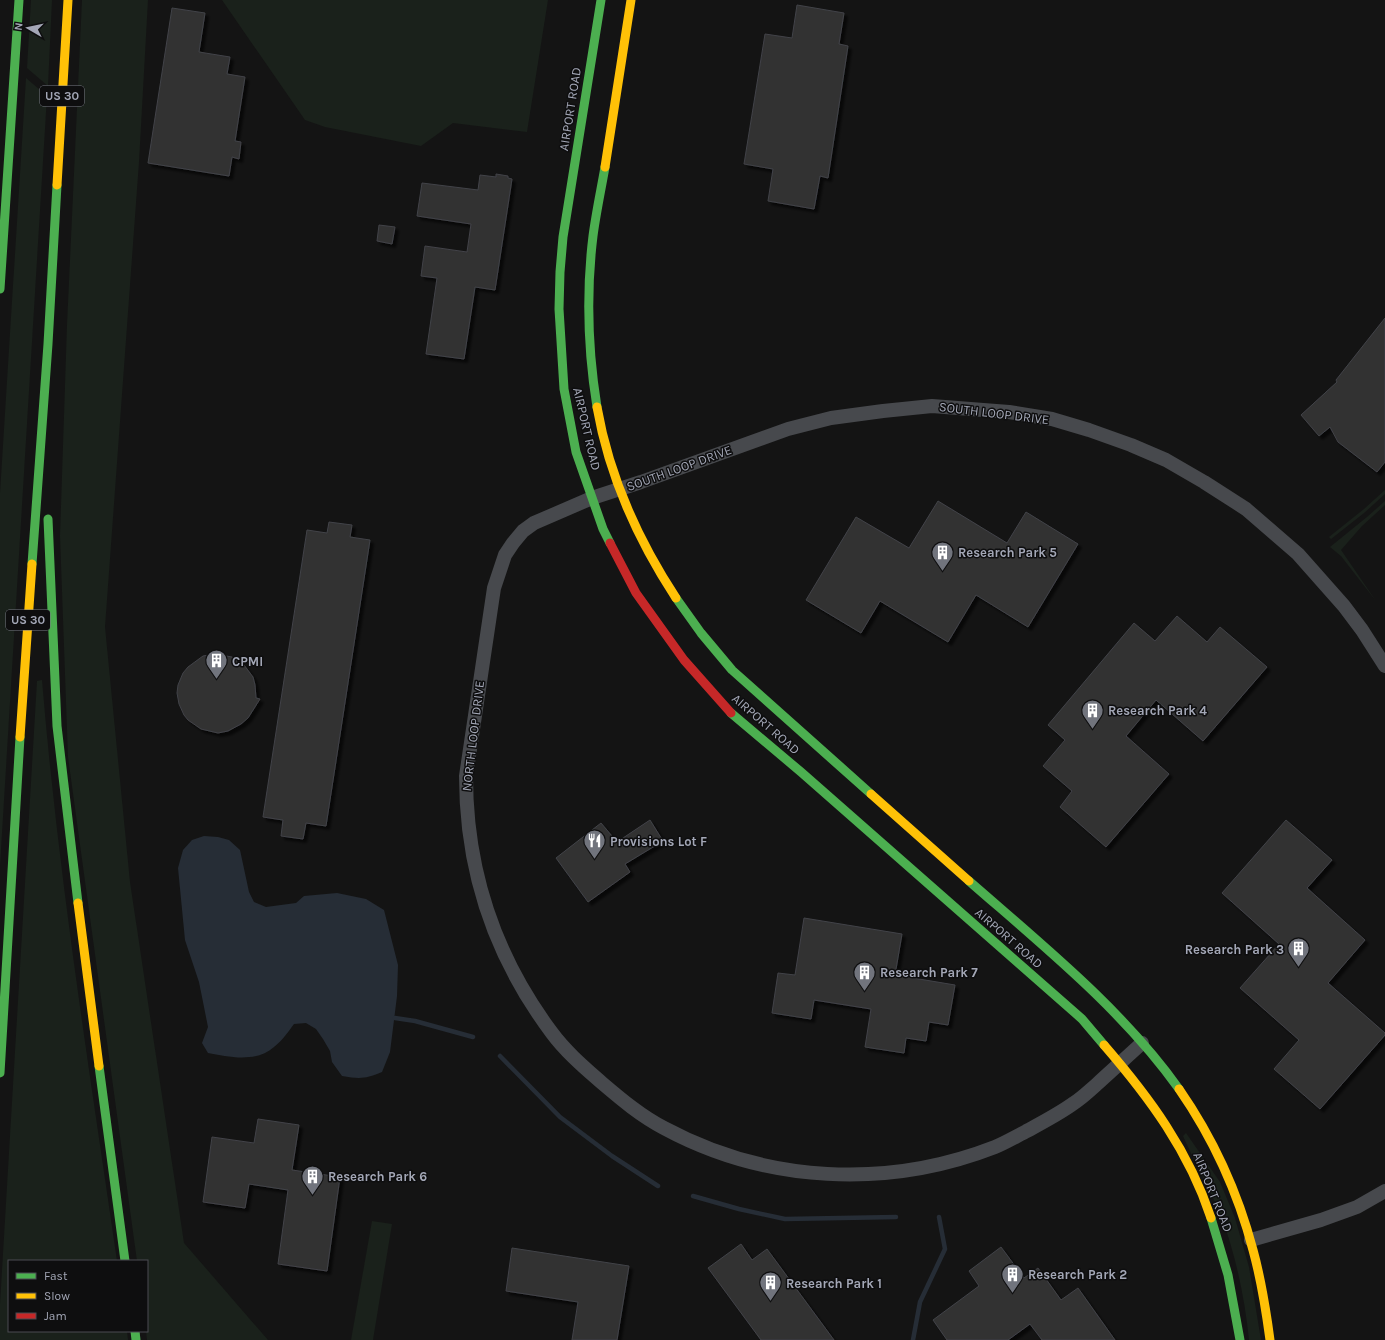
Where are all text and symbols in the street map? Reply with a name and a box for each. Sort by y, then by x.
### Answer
north arrow [8,8,48,48]
text: N [12,22,26,31]
street label: AIRPORT ROAD [556,66,584,152]
road number: US 30 [40,86,84,106]
street label: AIRPORT ROAD [570,386,604,472]
street label: SOUTH LOOP DRIVE [938,399,1050,427]
street label: SOUTH LOOP DRIVE [624,442,734,494]
building icon: Research Park 5 [929,539,955,572]
place label: Research Park 5 [958,545,1057,560]
road number: US 30 [6,610,50,630]
building icon: CPMI [204,648,230,681]
place label: CPMI [232,654,263,669]
street label: NORTH LOOP DRIVE [459,680,487,792]
street label: AIRPORT ROAD [729,691,803,757]
building icon: Research Park 4 [1079,697,1105,730]
place label: Research Park 4 [1108,703,1207,718]
restaurant icon: Provisions Lot F [582,828,608,861]
place label: Provisions Lot F [610,834,707,849]
street label: AIRPORT ROAD [972,905,1046,971]
building icon: Research Park 3 [1286,936,1312,969]
place label: Research Park 3 [1185,942,1284,957]
building icon: Research Park 7 [851,959,877,992]
place label: Research Park 7 [880,965,978,980]
street label: AIRPORT ROAD [1190,1150,1236,1234]
building icon: Research Park 6 [299,1163,325,1196]
place label: Research Park 6 [328,1169,427,1184]
legend [8,1260,148,1332]
building icon: Research Park 2 [1000,1261,1026,1294]
place label: Research Park 2 [1028,1267,1127,1282]
text: Fast [44,1269,68,1283]
building icon: Research Park 1 [757,1270,783,1303]
place label: Research Park 1 [786,1276,882,1291]
text: Slow [44,1289,70,1303]
text: Jam [44,1309,67,1323]

